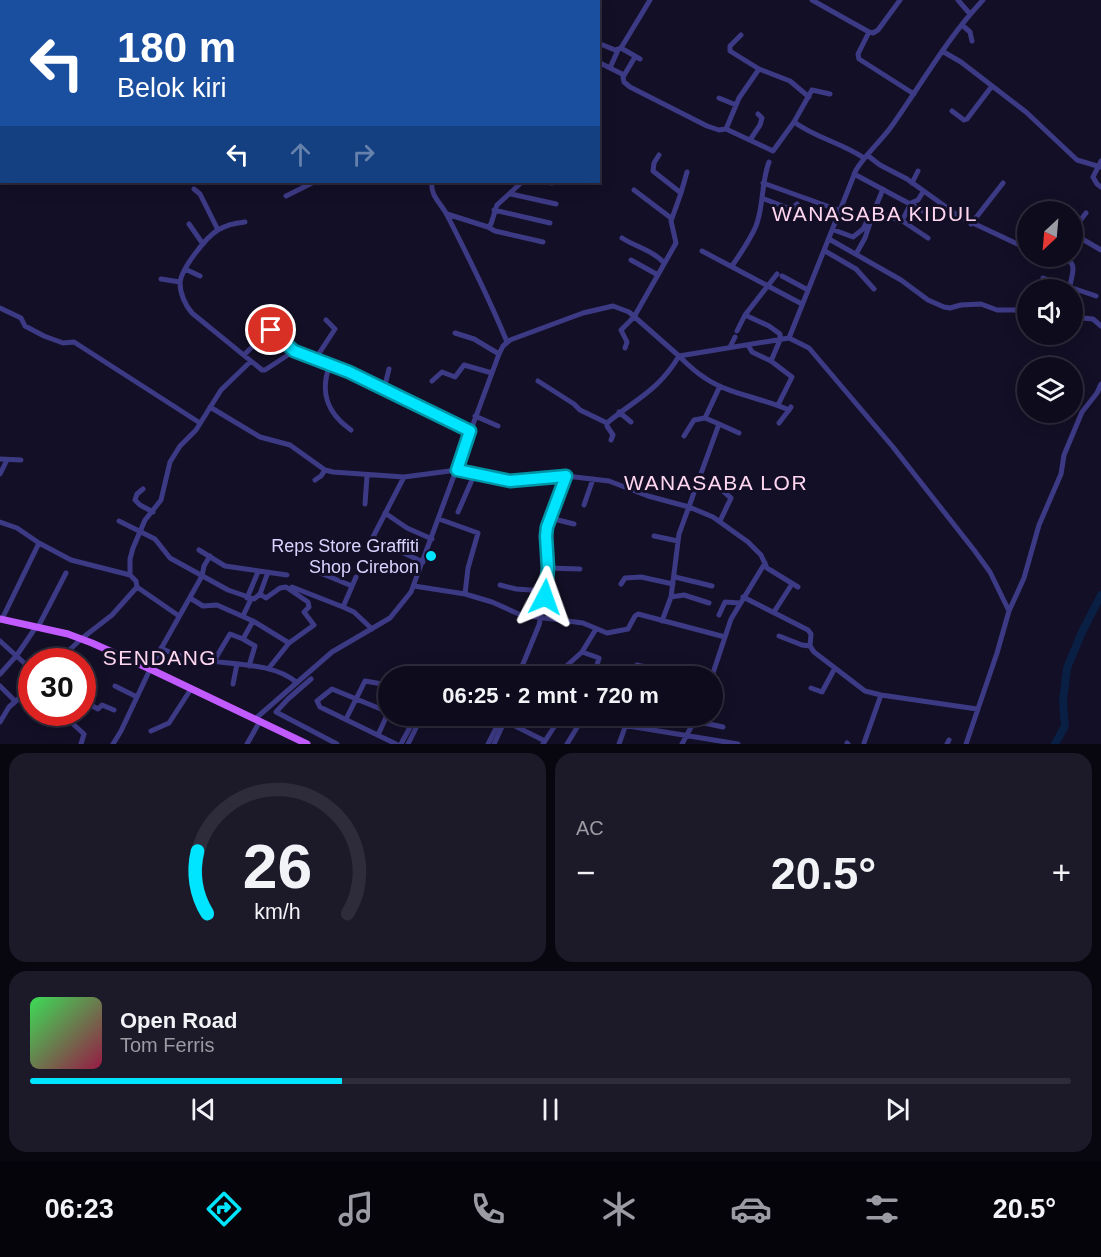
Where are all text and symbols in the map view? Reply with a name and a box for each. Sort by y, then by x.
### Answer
icon: left [18,24,96,102]
text: 180 m [117,24,236,71]
text: Belok kiri [117,73,227,103]
icon: left [221,138,254,171]
icon: ahead [284,138,317,171]
icon: right [347,138,380,171]
north arrow [1017,201,1083,267]
map controls [1017,201,1083,423]
district label: WANASABA KIDUL [772,202,978,225]
button: sound [1017,279,1083,345]
pin [245,304,296,355]
icon: arrive [254,313,287,346]
button: layers [1017,357,1083,423]
district label: WANASABA LOR [624,471,808,494]
place label: Reps Store Graffiti Shop Cirebon [271,536,419,577]
marker: Reps Store Graffiti Shop Cirebon [424,549,438,563]
position arrow [513,565,577,629]
district label: SENDANG [103,646,217,669]
speed limit sign: 30 [18,648,96,726]
text: 06:25 · 2 mnt · 720 m [442,683,659,708]
text: AC [576,817,604,839]
text: 26 [243,832,312,901]
text: 20.5° [771,848,876,899]
text: − [576,854,595,891]
text: + [1052,854,1071,891]
text: km/h [254,901,301,925]
text: Open Road [120,1008,237,1033]
text: Tom Ferris [120,1034,214,1056]
icon: previous [187,1093,220,1126]
icon: pause [534,1093,567,1126]
icon: next [881,1093,914,1126]
icon: directions [203,1188,245,1230]
icon: music [335,1188,377,1230]
icon: phone [467,1188,509,1230]
icon: climate [598,1188,640,1230]
icon: car [730,1188,772,1230]
icon: filters [861,1188,903,1230]
text: 06:23 [45,1194,114,1224]
text: 20.5° [993,1194,1056,1224]

